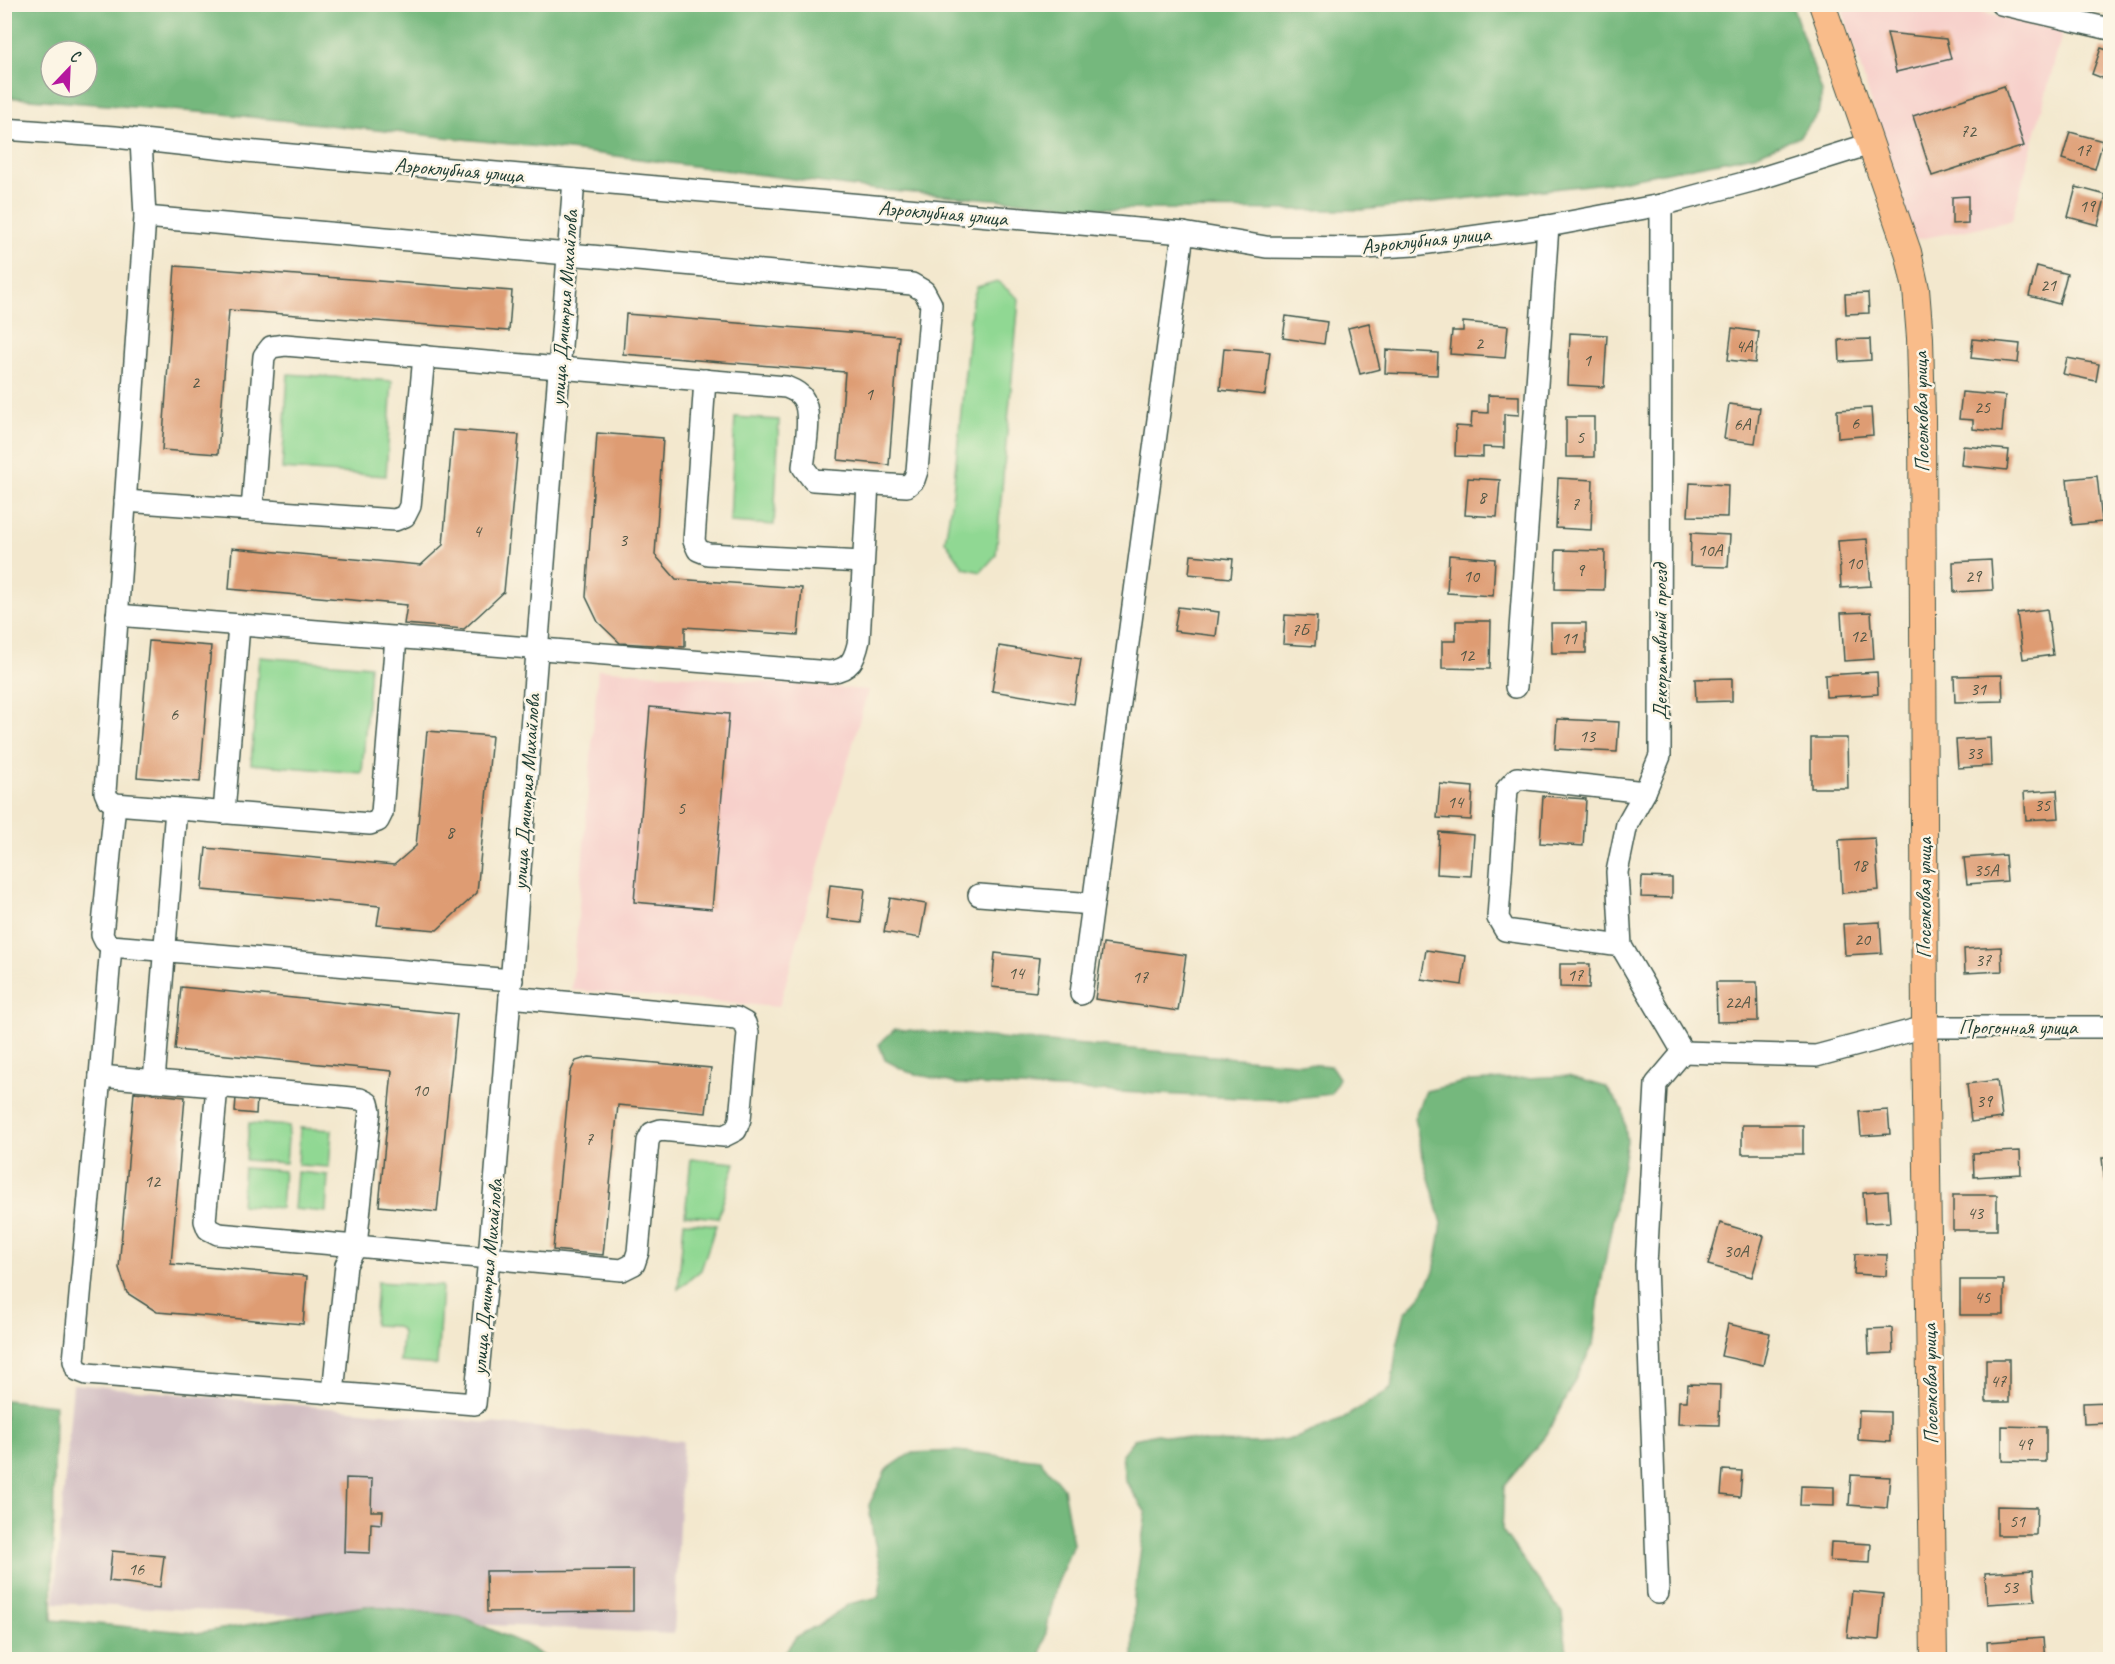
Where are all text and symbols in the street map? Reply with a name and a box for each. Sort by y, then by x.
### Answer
north arrow [39,39,99,99]
text: С [67,45,84,68]
house number: 72 [1960,120,1978,142]
house number: 17 [2075,139,2092,161]
street label: Аэроклубная улица [393,151,526,189]
street label: Аэроклубная улица [877,194,1010,232]
house number: 19 [2079,195,2097,217]
street label: улица Дмитрия Михайлова [544,208,584,409]
street label: Аэроклубная улица [1360,220,1494,260]
house number: 21 [2040,274,2057,296]
house number: 2 [1475,332,1485,354]
house number: 4А [1735,335,1754,357]
house number: 1 [1583,349,1592,371]
street label: Поселковая улица [1907,350,1935,473]
house number: 2 [191,371,201,393]
house number: 1 [865,383,874,405]
house number: 25 [1974,396,1991,418]
house number: 6 [1851,412,1860,434]
house number: 6А [1733,413,1752,435]
house number: 5 [1576,426,1585,448]
house number: 8 [1478,486,1488,508]
house number: 7 [1571,493,1580,515]
house number: 4 [473,520,483,542]
house number: 3 [619,529,629,551]
house number: 10А [1697,539,1724,561]
house number: 10 [1846,552,1864,574]
house number: 9 [1576,559,1586,581]
street label: Декоративный проезд [1647,561,1673,720]
house number: 10 [1463,565,1481,587]
house number: 29 [1965,565,1983,587]
house number: 7Б [1291,619,1311,641]
house number: 12 [1850,625,1868,647]
house number: 11 [1561,627,1578,649]
house number: 12 [1458,644,1476,666]
house number: 31 [1970,678,1987,700]
street label: улица Дмитрия Михайлова [506,692,546,893]
house number: 6 [170,703,179,725]
house number: 13 [1579,725,1597,747]
house number: 33 [1966,742,1984,764]
house number: 14 [1447,791,1465,813]
house number: 35 [2034,794,2051,816]
house number: 5 [677,797,686,819]
house number: 8 [446,821,456,843]
street label: Поселковая улица [1911,836,1937,958]
house number: 18 [1851,854,1869,876]
house number: 35А [1973,859,2000,881]
house number: 20 [1854,928,1872,950]
house number: 37 [1975,949,1992,971]
house number: 14 [1008,962,1026,984]
house number: 17 [1567,964,1584,986]
house number: 17 [1132,966,1149,988]
house number: 22А [1724,991,1751,1013]
street label: Прогонная улица [1959,1014,2079,1040]
house number: 10 [412,1079,430,1101]
house number: 39 [1976,1090,1994,1112]
house number: 7 [585,1128,594,1150]
house number: 12 [144,1170,162,1192]
street label: улица Дмитрия Михайлова [465,1176,509,1378]
house number: 43 [1967,1202,1985,1224]
house number: 30А [1723,1240,1750,1262]
house number: 45 [1974,1286,1991,1308]
street label: Поселковая улица [1916,1322,1944,1445]
house number: 47 [1990,1370,2007,1392]
house number: 49 [2016,1433,2034,1455]
house number: 51 [2009,1510,2026,1532]
house number: 16 [128,1558,145,1580]
house number: 53 [2002,1576,2020,1598]

